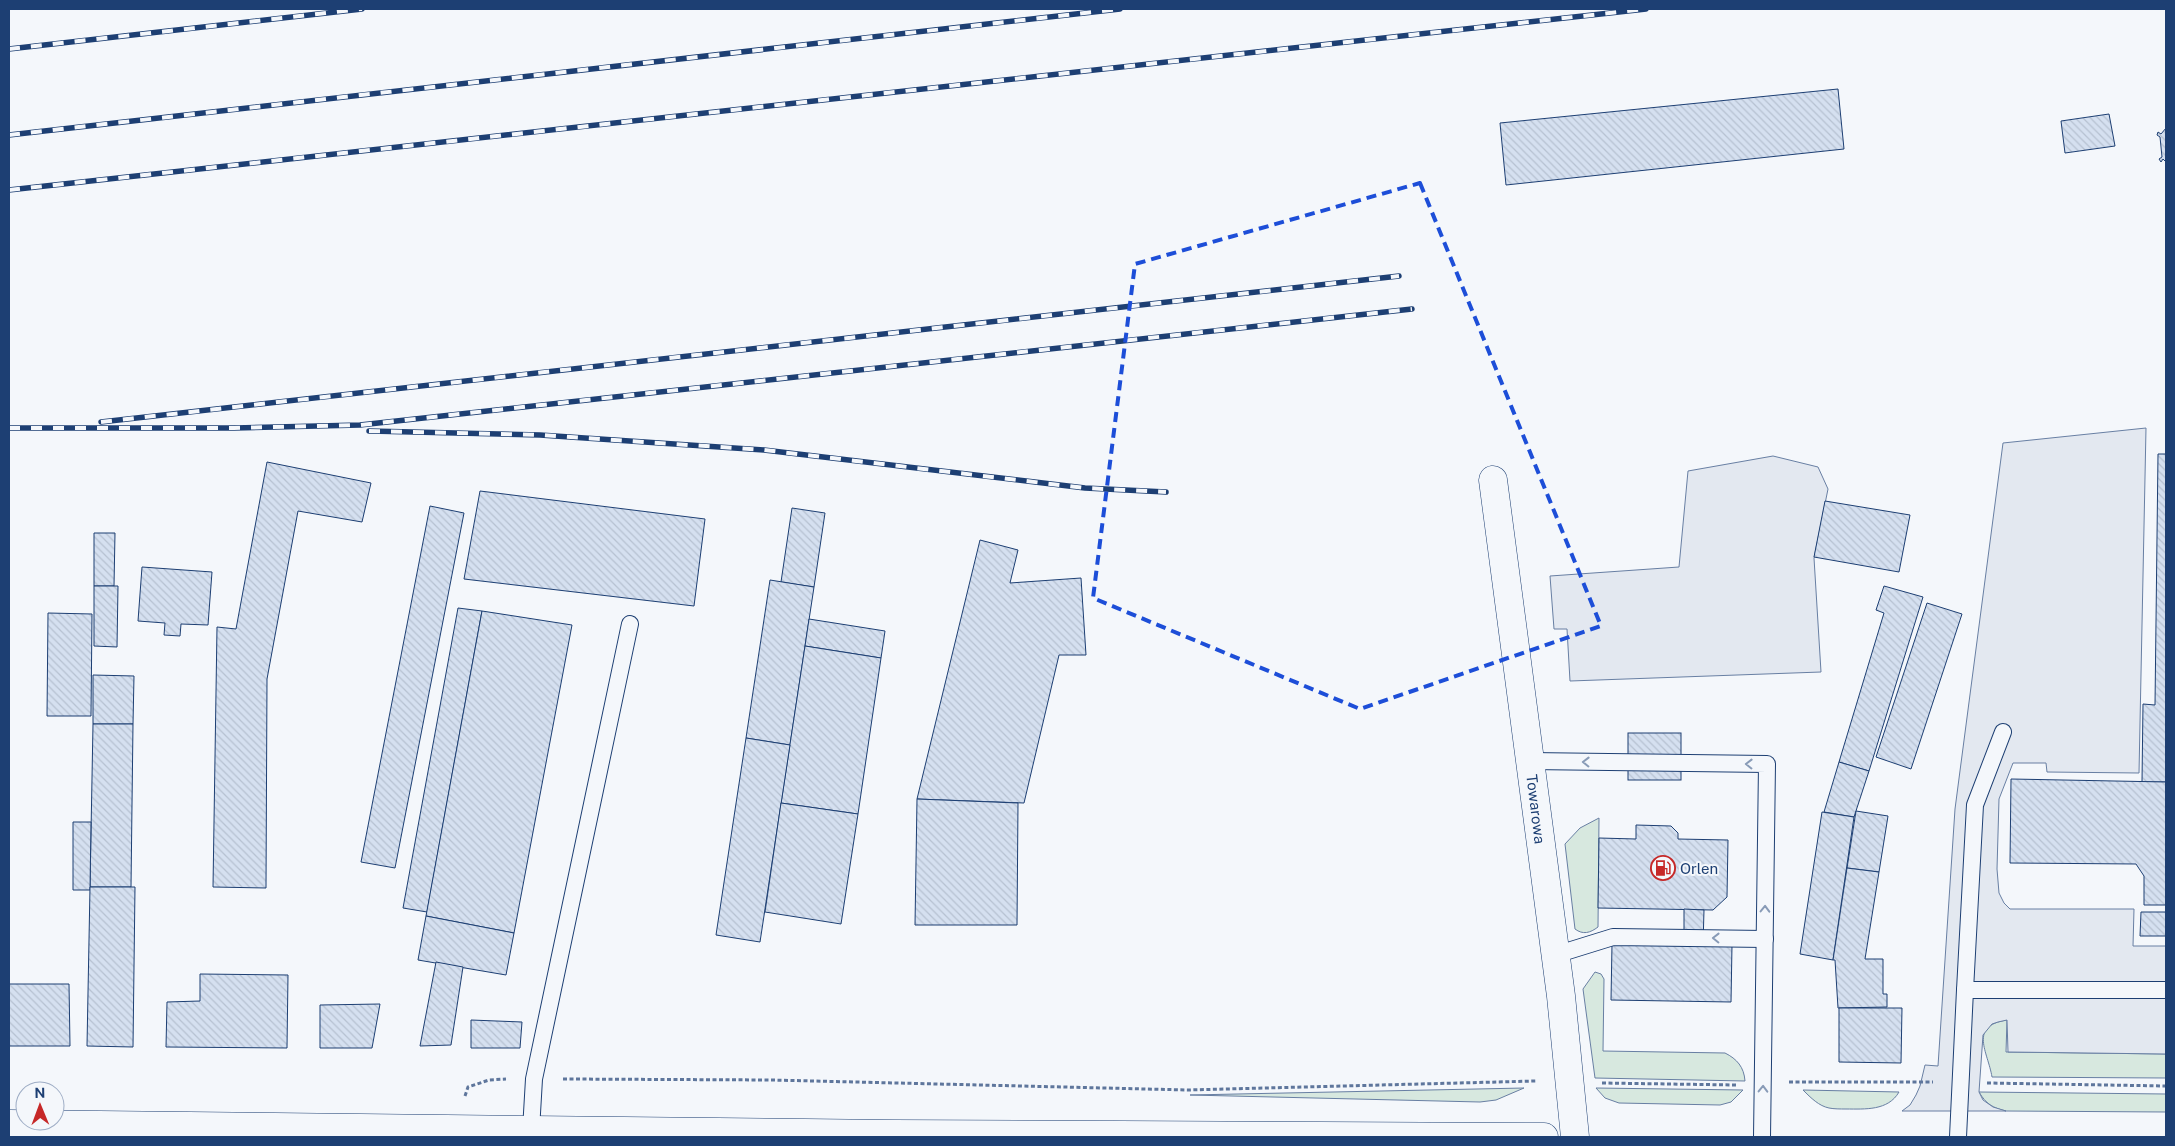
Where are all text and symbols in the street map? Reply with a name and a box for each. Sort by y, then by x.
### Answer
one-way arrow [1582,757,1590,767]
one-way arrow [1745,759,1752,769]
street label: Towarowa [1523,773,1549,845]
fuel station icon: Orlen [1650,855,1676,881]
place label: Orlen [1680,860,1718,877]
one-way arrow [1760,904,1770,912]
one-way arrow [1712,933,1720,944]
north arrow [15,1081,65,1131]
one-way arrow [1758,1084,1768,1092]
text: N [34,1085,45,1101]

